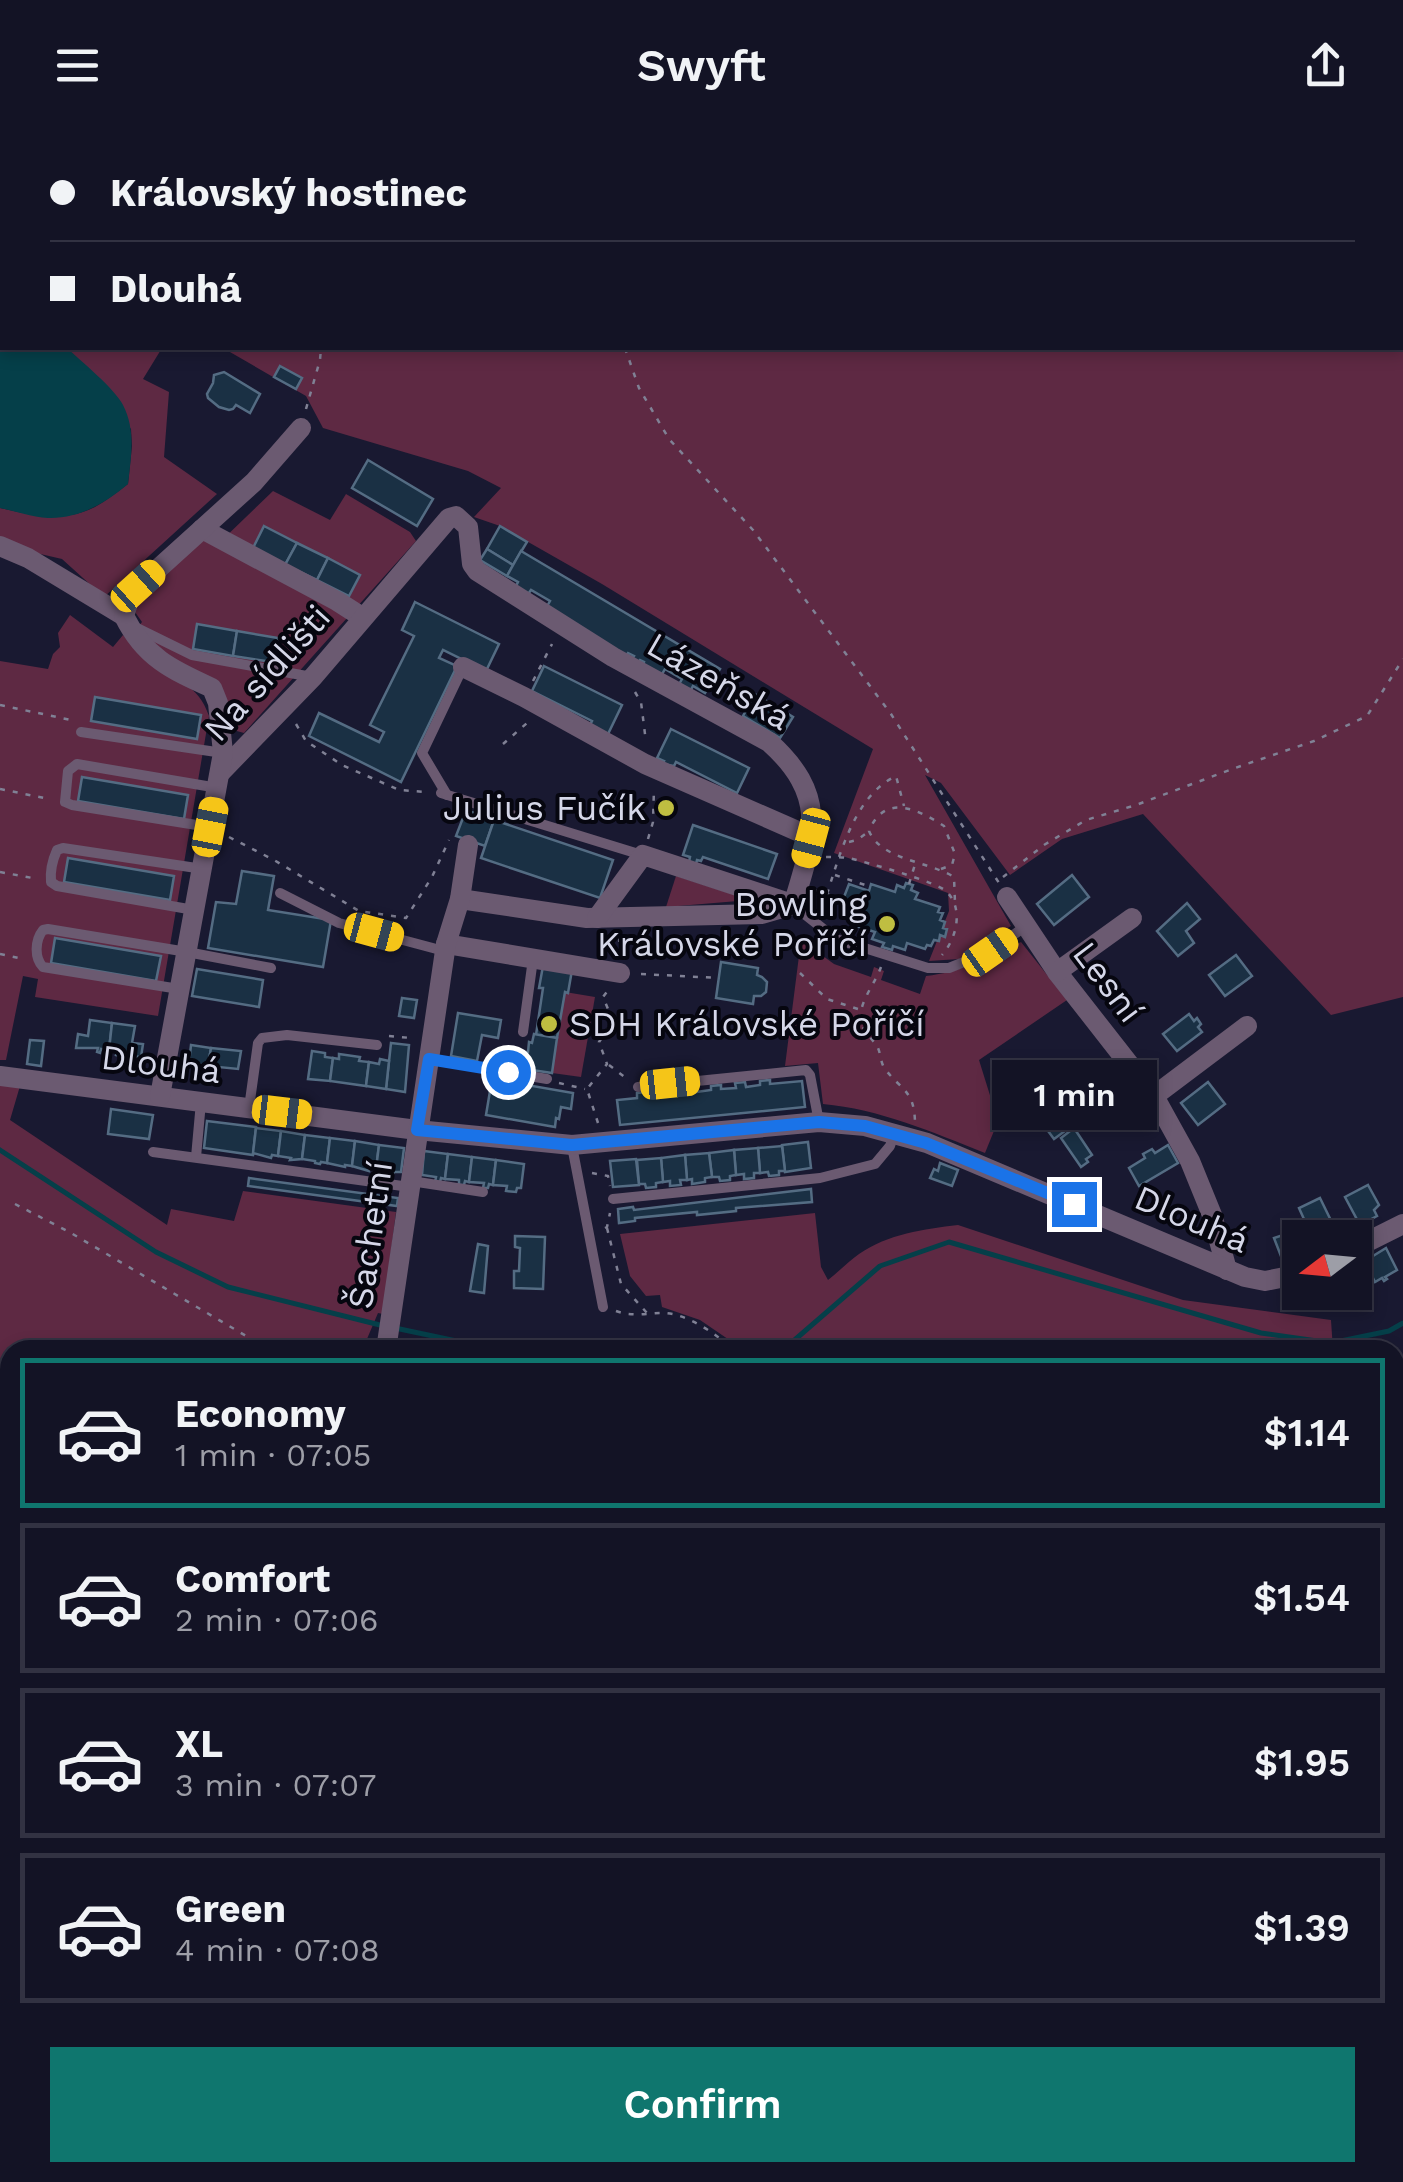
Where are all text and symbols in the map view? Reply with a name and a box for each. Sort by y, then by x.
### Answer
icon: menu [50,38,105,93]
icon: share [1298,38,1353,93]
text: Swyft [637,39,766,92]
text: Královský hostinec [110,171,467,215]
text: Dlouhá [110,267,242,311]
car [106,555,170,617]
street label: Na sídlišti [195,596,339,750]
street label: Lázeňská [640,623,798,739]
place label: Julius Fučík [443,787,646,829]
car [190,795,230,859]
marker: Julius Fučík [655,797,677,819]
car [789,805,833,871]
place label: Bowling Královské Poříčí [597,883,867,965]
car [341,910,407,954]
marker: Bowling Královské Poříčí [876,913,898,935]
car [957,923,1023,981]
street label: Lesní [1064,933,1152,1031]
place label: SDH Královské Poříčí [569,1003,925,1045]
marker: SDH Královské Poříčí [538,1013,560,1035]
street label: Dlouhá [99,1036,223,1092]
route start [486,1050,531,1095]
callout: 1 min [992,1059,1156,1129]
car [639,1065,701,1101]
text: 1 min [1033,1076,1116,1114]
car [250,1093,314,1131]
street label: Šachetní [339,1159,401,1311]
street label: Dlouhá [1129,1176,1255,1262]
route end [1052,1182,1097,1227]
north arrow [1282,1220,1372,1310]
map controls [1282,1220,1372,1310]
icon: car [55,1388,145,1478]
text: Economy [175,1392,346,1436]
text: $1.14 [1264,1411,1350,1455]
text: 1 min · 07:05 [175,1436,371,1474]
icon: car [55,1553,145,1643]
text: Comfort [175,1557,330,1601]
text: $1.54 [1253,1576,1350,1620]
text: 2 min · 07:06 [175,1601,379,1639]
icon: car [55,1718,145,1808]
text: XL [175,1722,223,1766]
text: $1.95 [1254,1741,1350,1785]
text: 3 min · 07:07 [175,1766,376,1804]
icon: car [55,1883,145,1973]
text: Green [175,1887,286,1931]
text: $1.39 [1254,1906,1350,1950]
text: 4 min · 07:08 [175,1931,380,1969]
button: Confirm [50,2047,1355,2162]

